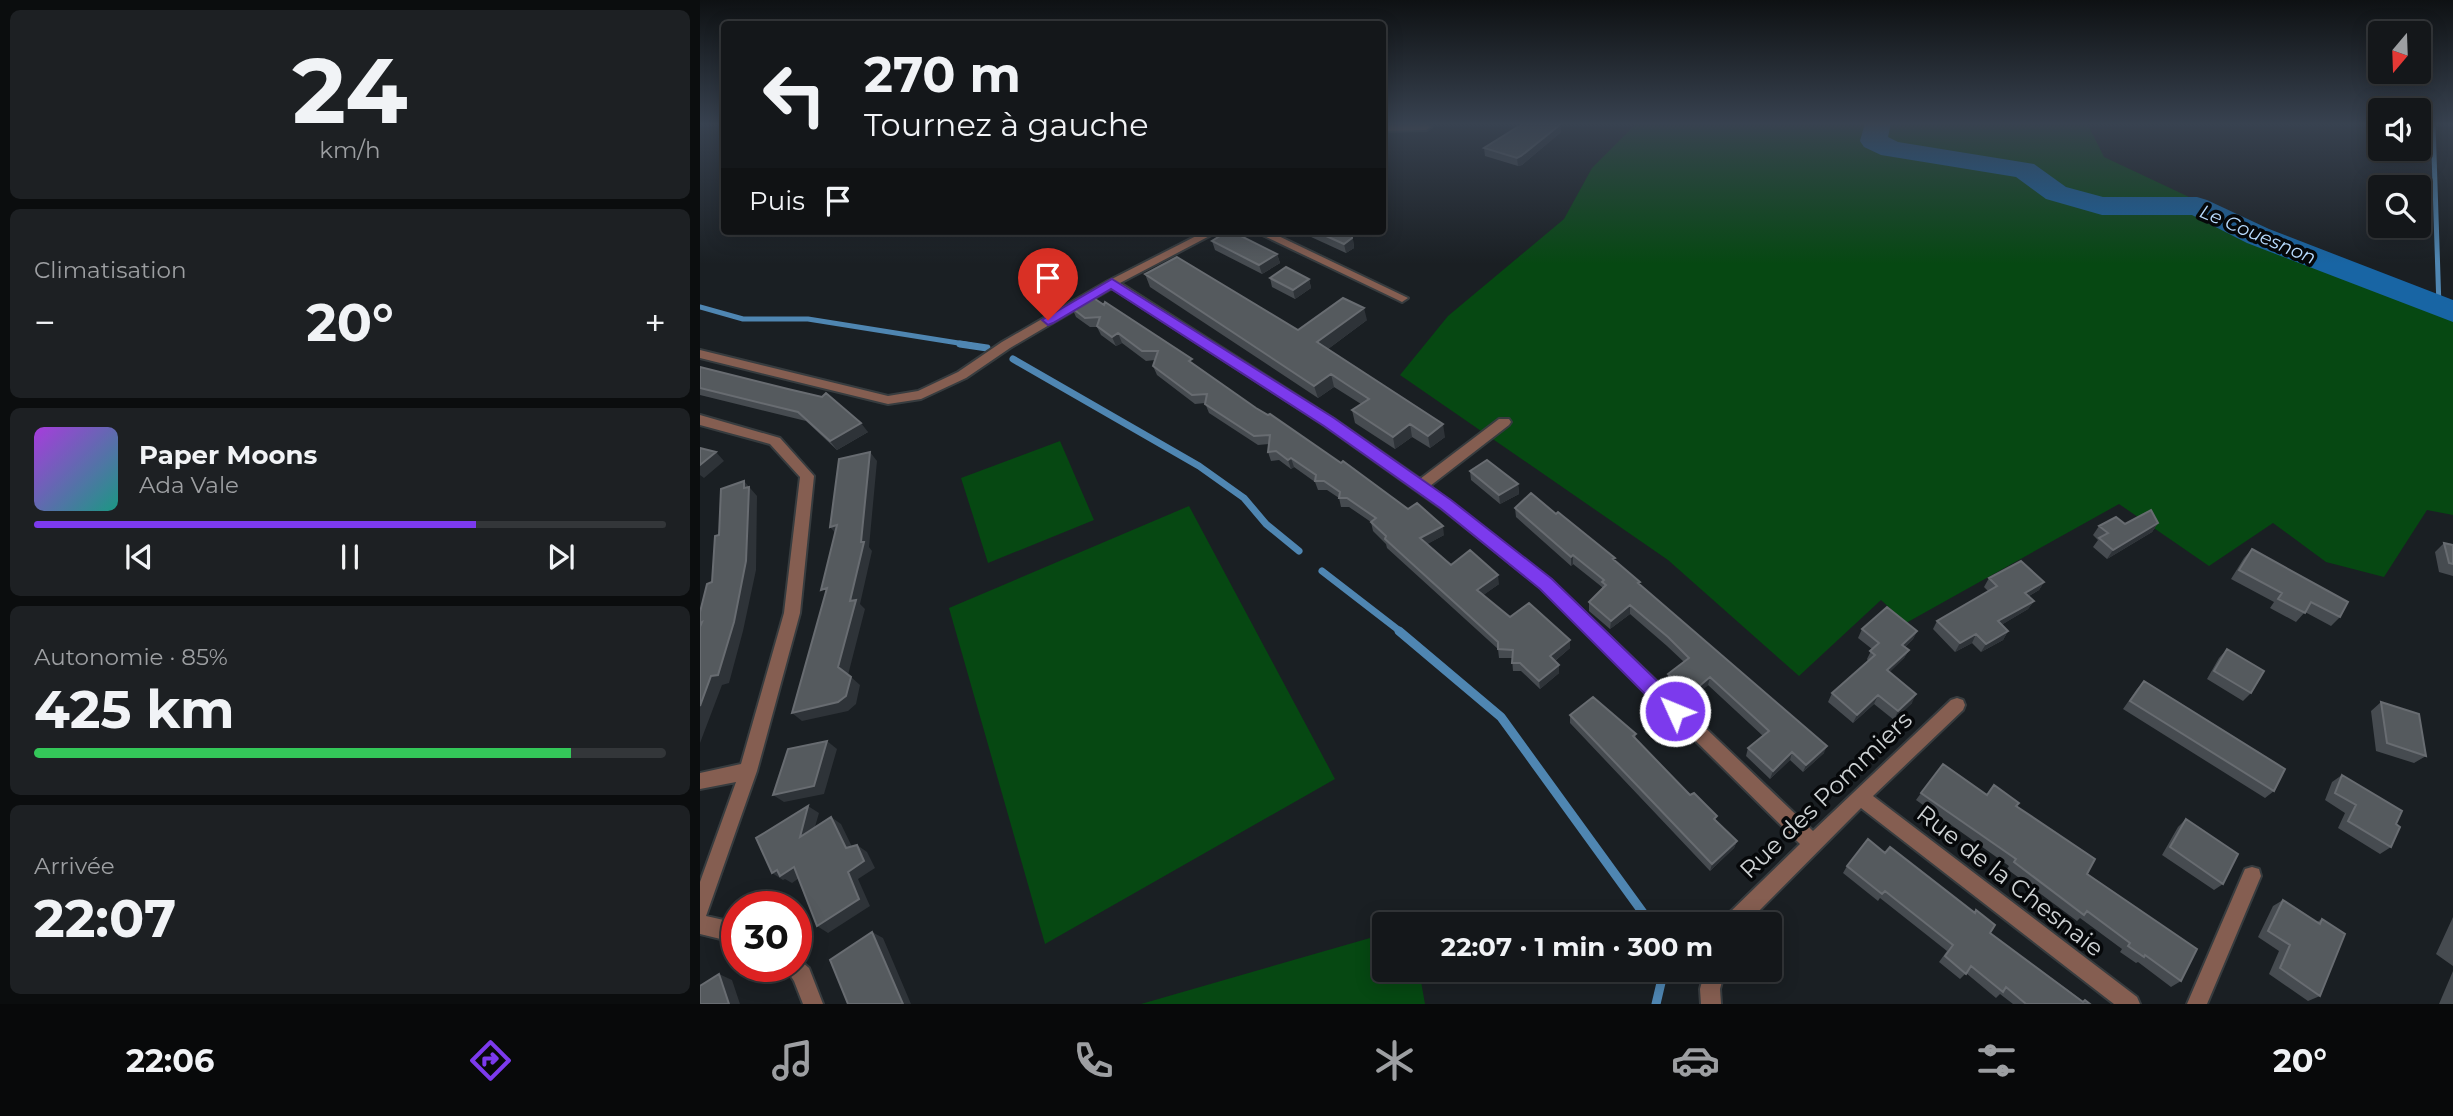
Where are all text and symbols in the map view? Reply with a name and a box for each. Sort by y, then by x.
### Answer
north arrow [2368,21,2431,84]
map controls [2368,21,2431,238]
text: 24 [292,35,408,146]
text: 270 m [864,45,1021,104]
icon: left [749,49,840,140]
button: sound [2368,98,2431,161]
text: Tournez à gauche [864,105,1149,144]
text: km/h [319,136,381,164]
button: search [2368,175,2431,238]
icon: arrive [819,182,857,220]
text: Puis [749,185,805,217]
water label: Le Couesnon [2196,200,2319,269]
pin [1018,248,1078,320]
text: Climatisation [34,256,186,284]
icon: arrive [1029,259,1067,297]
text: 20° [306,291,394,354]
text: − [34,299,56,346]
text: + [644,299,666,346]
text: Paper Moons [139,439,317,471]
text: Ada Vale [139,471,239,499]
icon: previous [120,538,158,576]
icon: pause [331,538,369,576]
icon: next [542,538,580,576]
text: Autonomie · 85% [34,643,228,671]
position arrow [1638,674,1712,748]
text: 425 km [34,678,235,741]
street label: Rue des Pommiers [1734,705,1918,884]
street label: Rue de la Chesnaie [1911,799,2109,963]
text: Arrivée [34,852,115,880]
text: 22:07 [34,887,176,950]
speed limit sign: 30 [721,891,812,982]
text: 22:07 · 1 min · 300 m [1441,931,1713,963]
icon: directions [466,1036,515,1085]
icon: music [768,1036,817,1085]
icon: phone [1069,1036,1118,1085]
icon: climate [1370,1036,1419,1085]
icon: car [1671,1036,1720,1085]
icon: filters [1972,1036,2021,1085]
text: 22:06 [126,1041,214,1080]
text: 20° [2273,1041,2327,1080]

